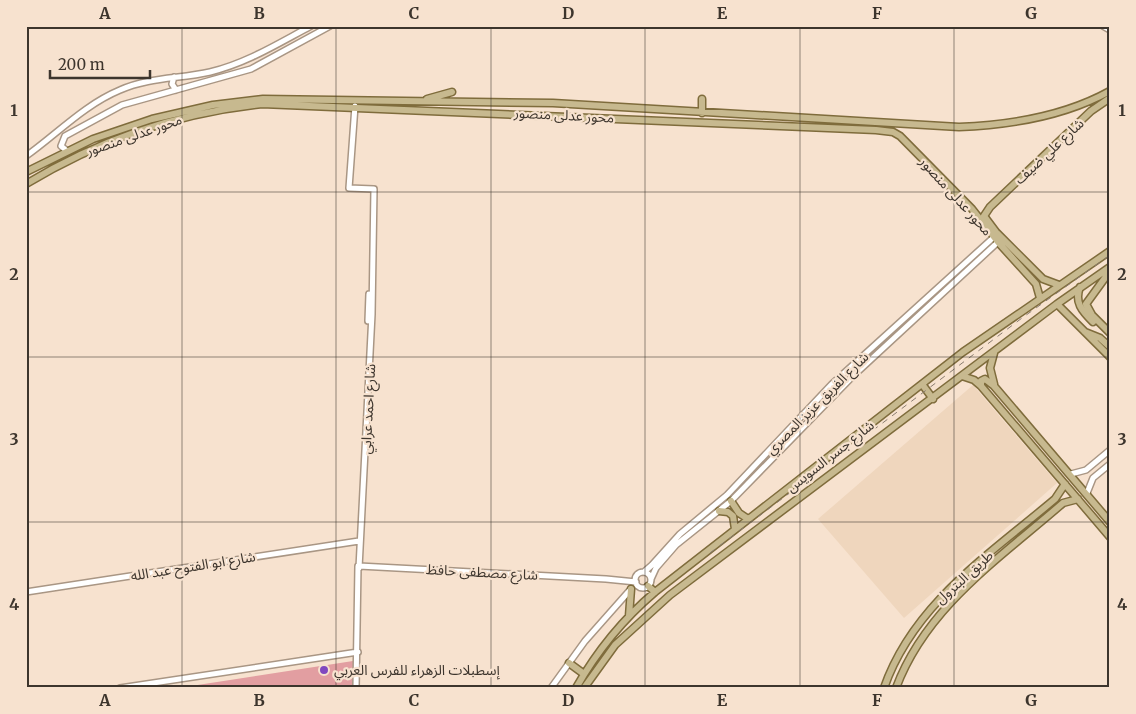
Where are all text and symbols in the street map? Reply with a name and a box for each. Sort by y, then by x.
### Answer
text: A [98,3,111,23]
text: B [253,3,265,23]
text: C [409,3,419,23]
text: D [562,3,574,23]
text: E [717,3,728,23]
text: F [872,3,882,23]
text: G [1025,3,1037,23]
scale bar [50,48,150,80]
text: 200 m [58,55,105,74]
text: 1 [10,100,18,120]
text: 1 [1118,100,1126,120]
street label: محور عدلى منصور [512,103,615,127]
street label: محور عدلى منصور [83,110,184,160]
street label: شارع علي ضيف [1010,114,1089,189]
street label: محور عدلى منصور [915,152,996,239]
text: 2 [9,264,19,284]
text: 2 [1117,264,1127,284]
street label: شارع الفريق عزيز المصري [762,348,874,460]
street label: شارع احمد عرابي [357,363,382,455]
street label: شارع جسر السويس [782,416,879,498]
text: 3 [9,429,19,449]
text: 3 [1117,429,1127,449]
street label: طريق البترول [931,546,997,609]
street label: شارع ابو الفتوح عبد الله [129,547,257,587]
street label: شارع مصطفى حافظ [426,560,538,586]
text: 4 [9,594,19,614]
text: 4 [1117,594,1127,614]
place label: إسطبلات الزهراء للفرس العربي [334,661,501,681]
marker: إسطبلات الزهراء للفرس العربي [318,664,330,676]
text: A [98,690,111,710]
text: B [253,690,265,710]
text: C [409,690,419,710]
text: D [562,690,574,710]
text: E [717,690,728,710]
text: F [872,690,882,710]
text: G [1025,690,1037,710]

